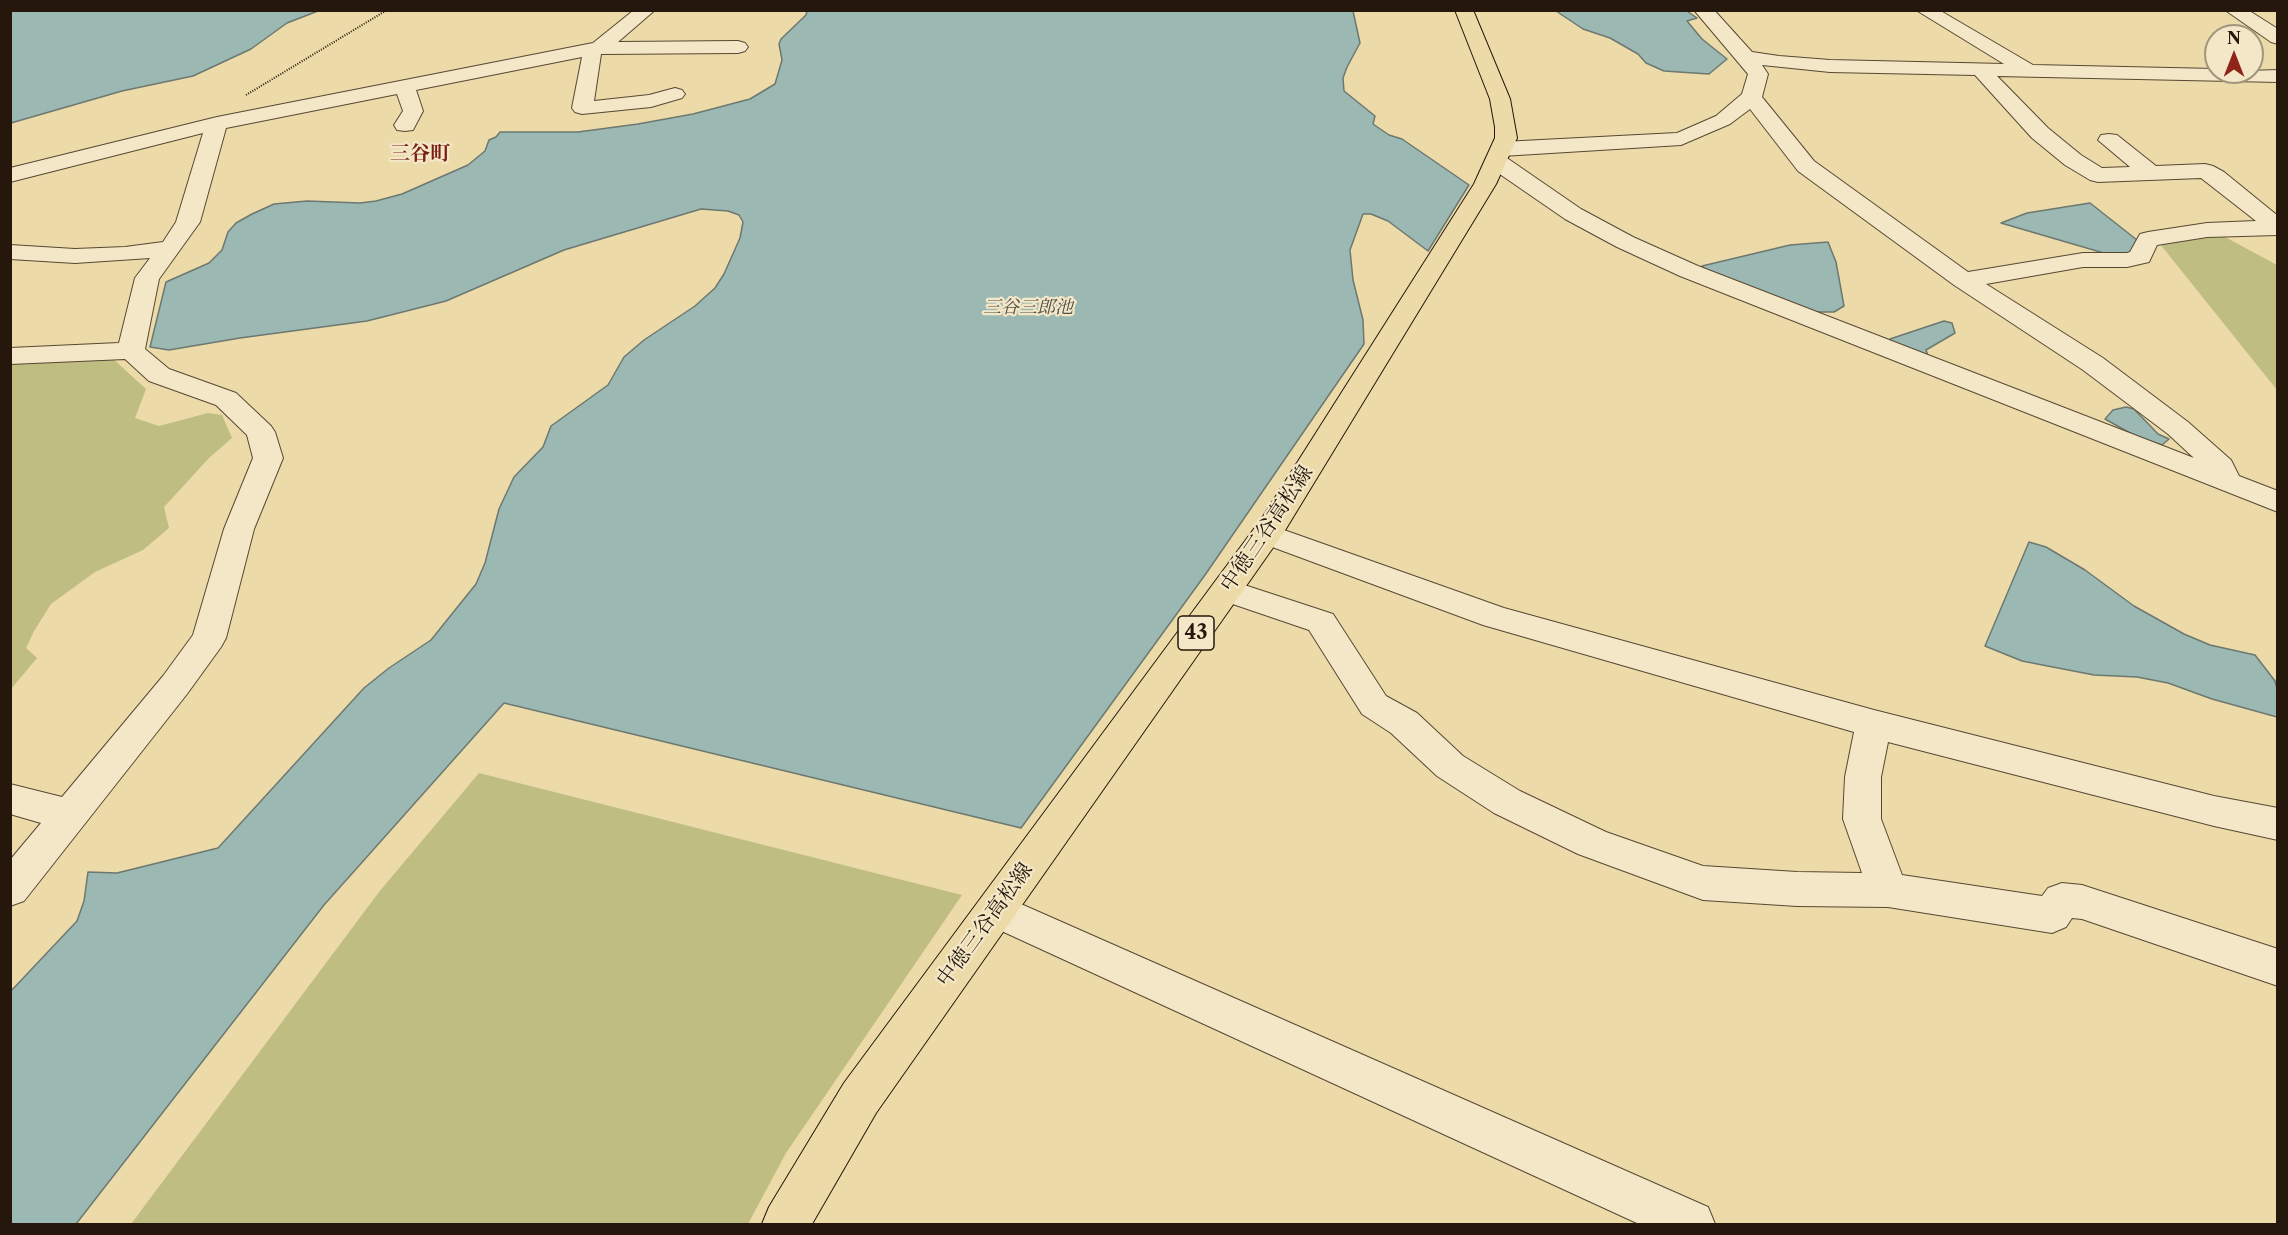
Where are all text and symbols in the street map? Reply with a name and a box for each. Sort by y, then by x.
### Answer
north arrow [2204,24,2264,84]
text: N [2227,28,2241,48]
district label: 三谷町 [390,142,450,166]
water label: 三谷三郎池 [983,297,1073,319]
street label: 中徳三谷高松線 [1215,461,1319,597]
road number: 43 [1178,616,1214,650]
street label: 中徳三谷高松線 [932,858,1038,992]

